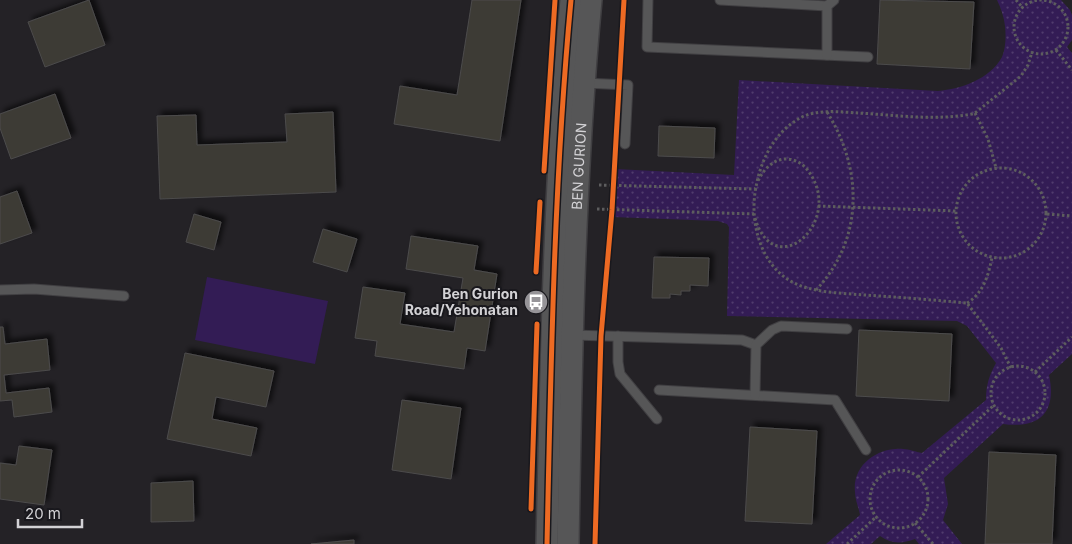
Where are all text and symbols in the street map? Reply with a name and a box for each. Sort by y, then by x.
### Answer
street label: BEN GURION [568,122,589,210]
place label: Ben Gurion Road/Yehonatan [405,285,518,318]
bus stop icon: Ben Gurion Road/Yehonatan [523,289,549,315]
scale bar [18,496,81,528]
text: 20 m [25,504,61,523]

